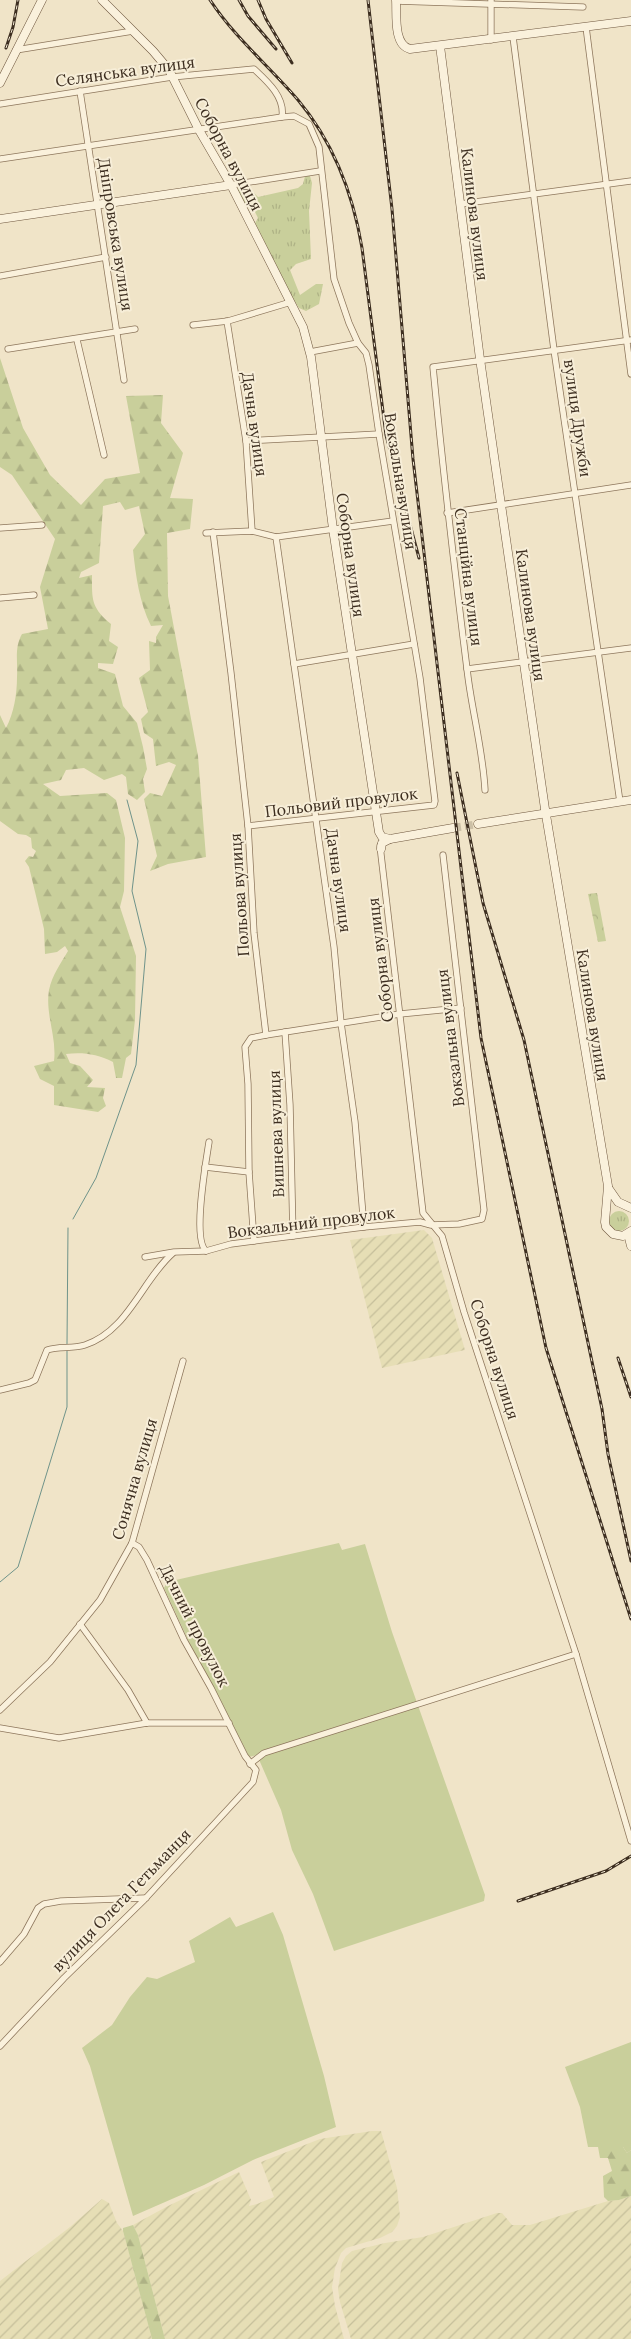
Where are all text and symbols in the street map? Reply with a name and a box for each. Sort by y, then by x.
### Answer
street label: Селянська вулиця [54,51,196,91]
street label: Соборна вулиця [191,94,267,214]
street label: Калинова вулиця [457,146,493,282]
street label: Дніпровська вулиця [94,156,138,312]
street label: вулиця Дружби [560,358,596,478]
street label: Дачна вулиця [238,370,272,478]
street label: Вокзальна вулиця [380,411,422,551]
street label: Соборна вулиця [332,492,370,618]
street label: Станційна вулиця [451,507,487,647]
street label: Калинова вулиця [512,547,550,683]
street label: Польовий провулок [264,783,419,821]
street label: Дачна вулиця [322,826,356,934]
street label: Польова вулиця [225,833,253,957]
street label: Соборна вулиця [362,897,398,1023]
street label: Калинова вулиця [573,947,613,1083]
street label: Вокзальна вулиця [432,968,468,1108]
street label: Вишнева вулиця [264,1070,288,1198]
street label: Вокзальний провулок [226,1202,396,1242]
street label: Соборна вулиця [466,1296,524,1422]
street label: Сонячна вулиця [107,1416,161,1542]
street label: Дачний провулок [155,1560,235,1690]
street label: вулиця Олега Гетьманця [47,1824,195,1976]

